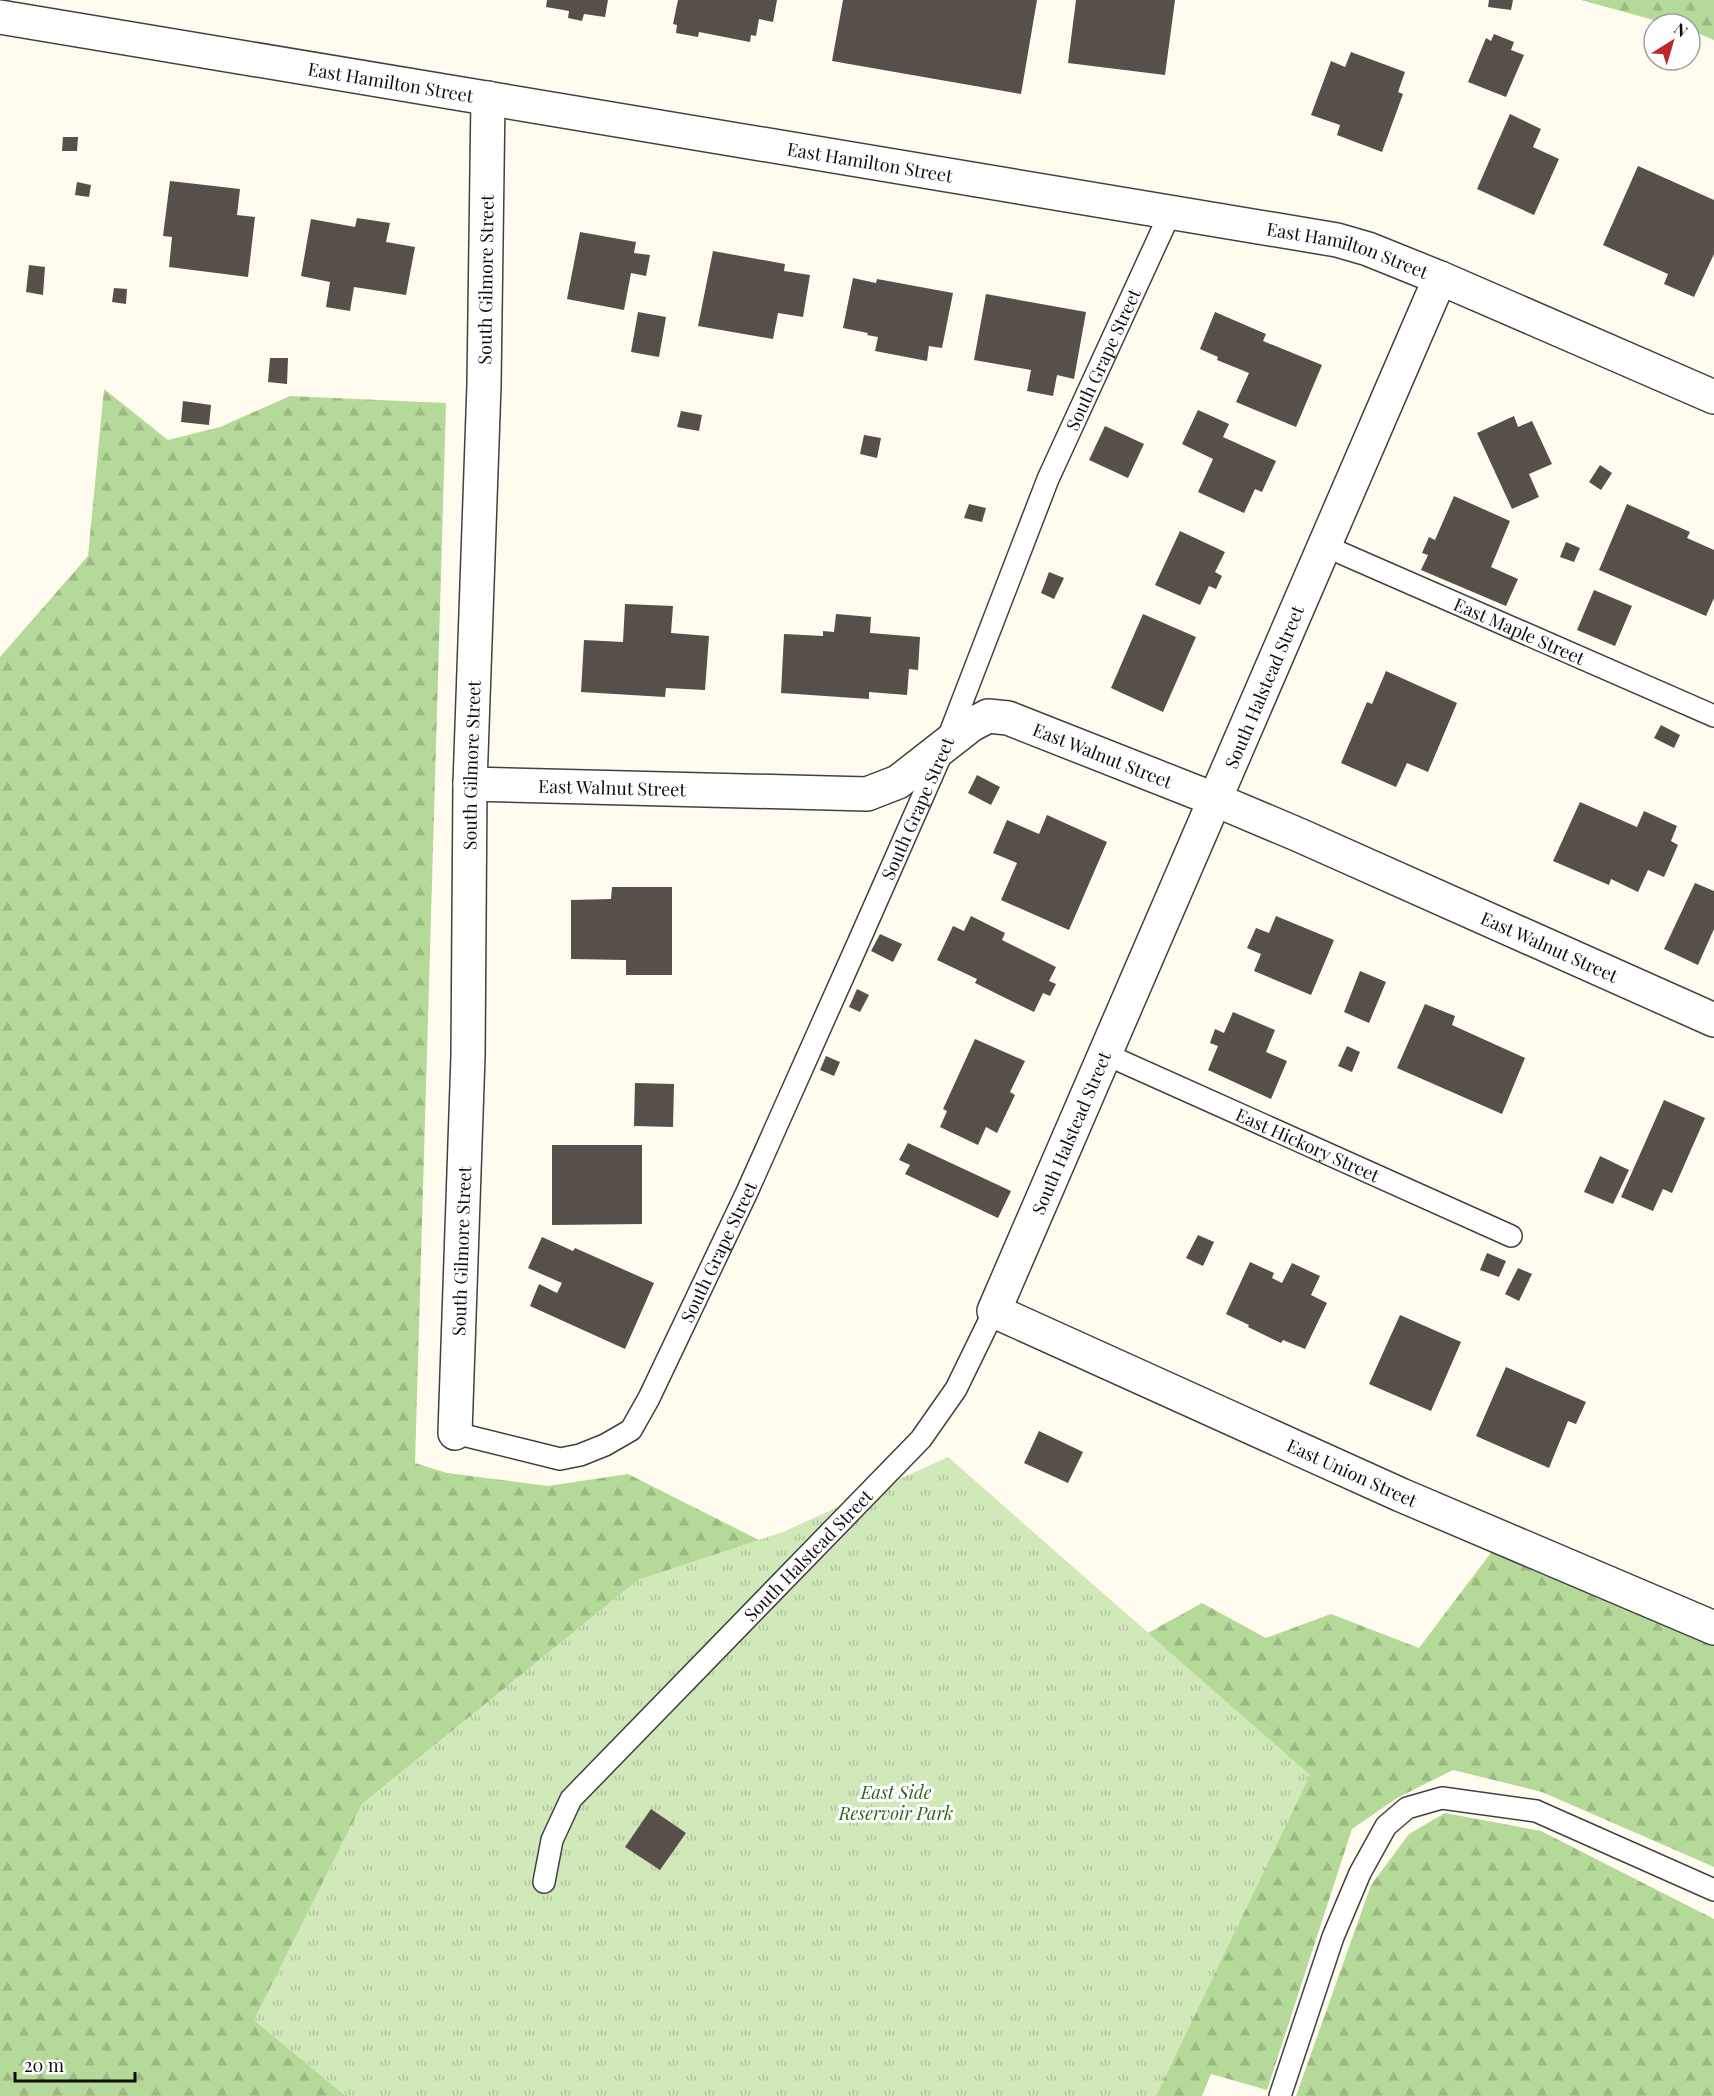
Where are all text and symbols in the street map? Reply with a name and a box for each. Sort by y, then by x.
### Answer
north arrow [1642,12,1702,72]
text: N [1670,18,1693,42]
street label: East Hamilton Street [306,57,476,108]
street label: East Hamilton Street [785,137,955,188]
street label: South Gilmore Street [472,194,499,365]
street label: East Hamilton Street [1265,216,1432,284]
street label: South Grape Street [1060,284,1146,434]
street label: East Maple Street [1450,592,1589,670]
street label: South Halstead Street [1219,601,1309,772]
street label: South Gilmore Street [458,679,486,850]
street label: East Walnut Street [1030,717,1176,794]
street label: South Grape Street [875,733,959,884]
street label: East Walnut Street [538,774,687,801]
street label: East Walnut Street [1477,906,1622,988]
street label: South Halstead Street [1026,1047,1116,1218]
street label: East Hickory Street [1232,1102,1384,1188]
street label: South Gilmore Street [446,1165,476,1337]
street label: South Grape Street [675,1177,762,1326]
street label: East Union Street [1283,1433,1421,1513]
street label: South Halstead Street [738,1484,878,1626]
park label: East Side Reservoir Park [838,1780,953,1825]
scale bar [15,2045,135,2083]
text: 20 m [24,2053,64,2077]

